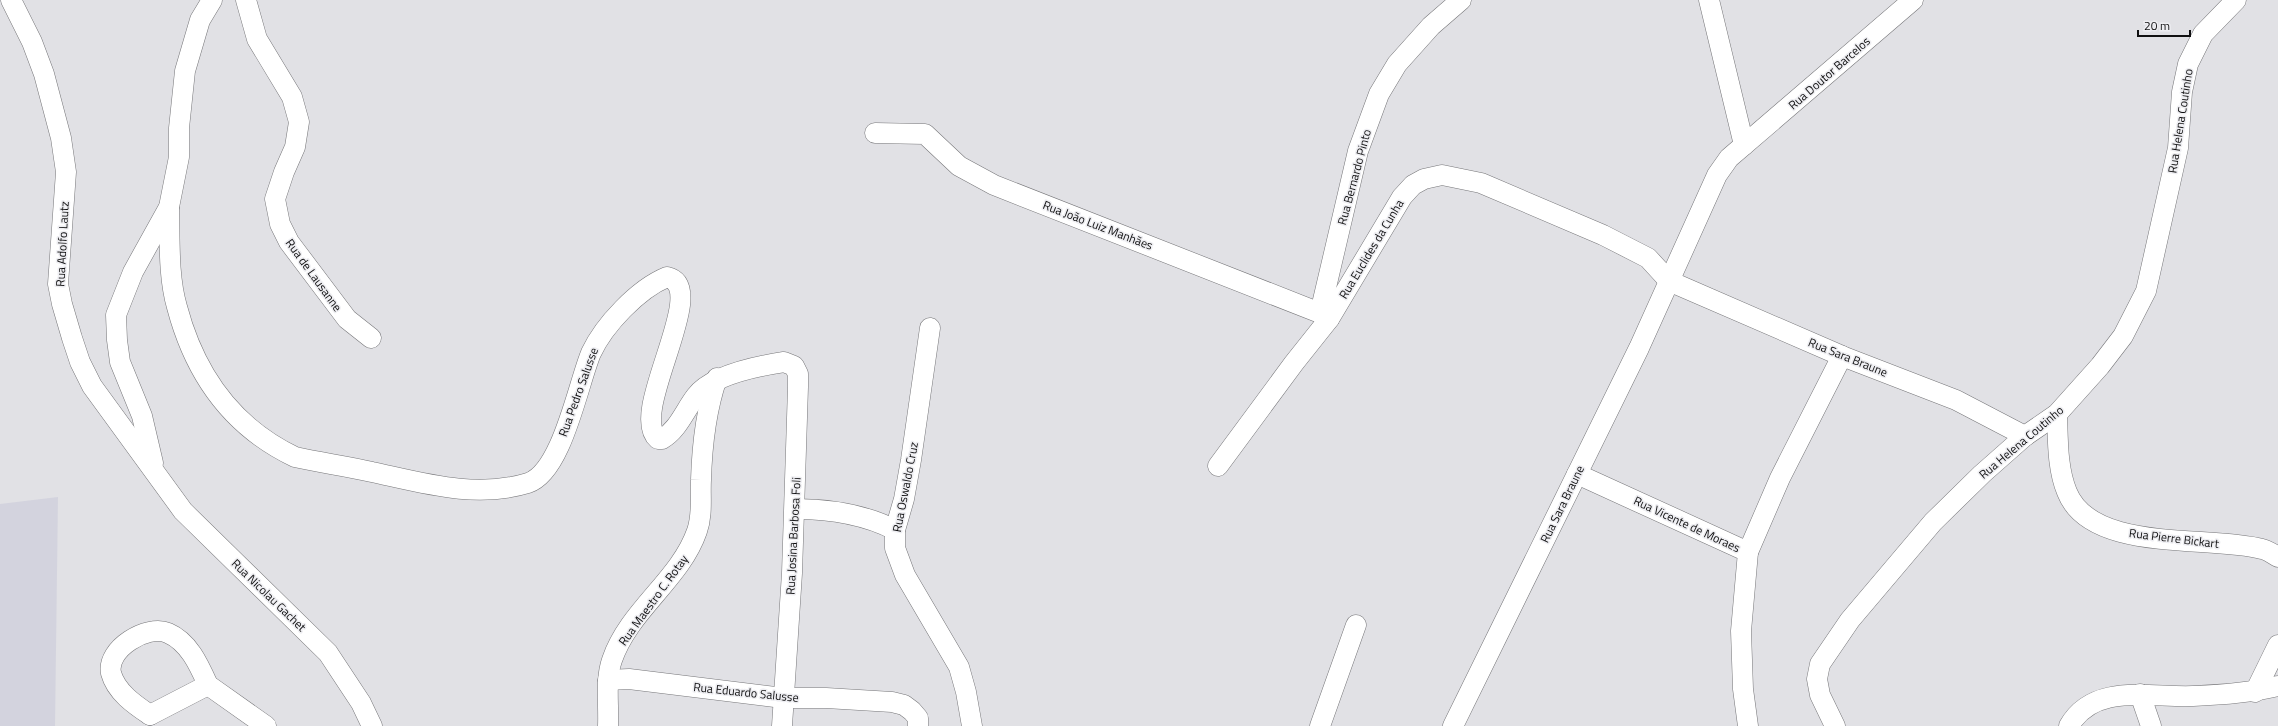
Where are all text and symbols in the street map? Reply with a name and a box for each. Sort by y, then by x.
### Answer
scale bar [2138,12,2190,38]
text: 20 m [2144,16,2170,35]
street label: Rua Doutor Barcelos [1784,32,1875,114]
street label: Rua Helena Coutinho [2162,67,2198,175]
street label: Rua Bernardo Pinto [1332,127,1376,227]
street label: Rua João Luiz Manhães [1040,195,1156,255]
street label: Rua Euclides da Cunha [1334,196,1408,302]
street label: Rua Adolfo Lautz [50,201,74,287]
street label: Rua de Lausanne [281,235,347,315]
street label: Rua Sara Braune [1805,332,1891,382]
street label: Rua Pedro Salusse [553,345,603,439]
street label: Rua Helena Coutinho [1974,401,2068,483]
street label: Rua Oswaldo Cruz [887,440,923,534]
street label: Rua Sara Braune [1535,462,1589,546]
street label: Rua Josina Barbosa Foli [780,477,806,595]
street label: Rua Vicente de Moraes [1631,491,1744,557]
street label: Rua Pierre Bickart [2128,523,2221,553]
street label: Rua Maestro C. Rotay [613,550,693,650]
street label: Rua Nicolau Gachet [227,554,311,636]
street label: Rua Eduardo Salusse [692,677,800,707]

